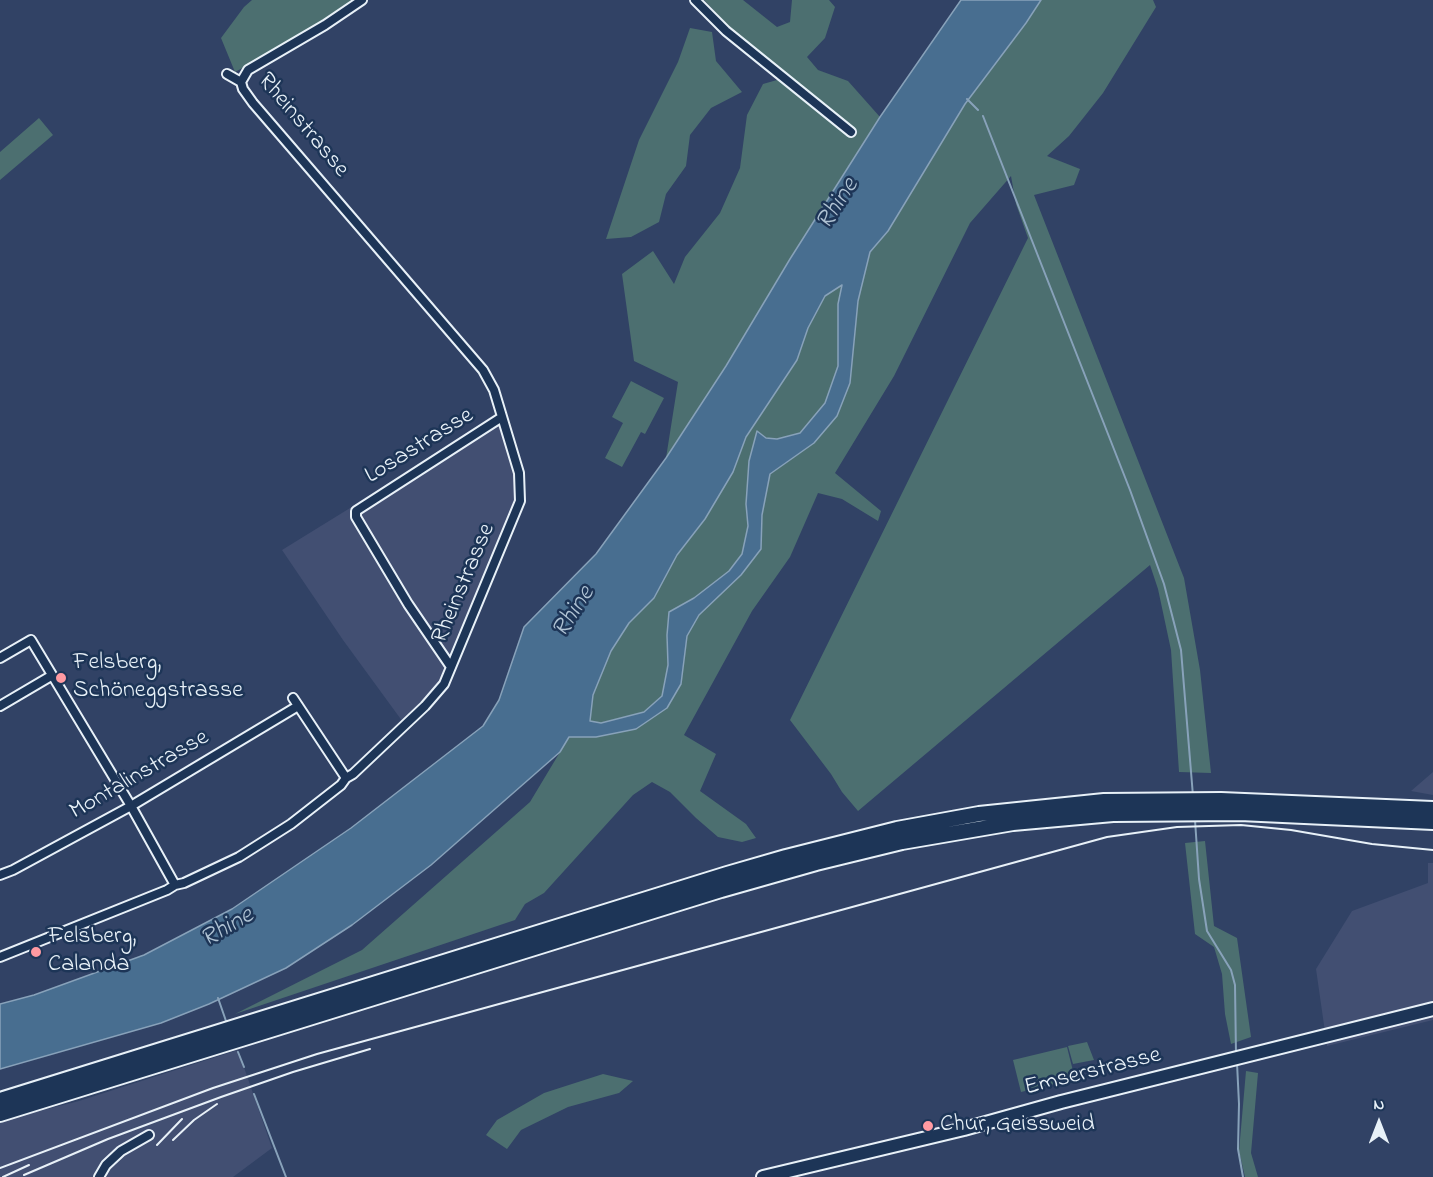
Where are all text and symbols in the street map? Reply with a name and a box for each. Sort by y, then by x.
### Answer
street label: Rheinstrasse [250,68,354,184]
water label: Rhine [811,173,867,237]
street label: Losastrasse [360,402,480,492]
street label: Rheinstrasse [427,520,503,648]
water label: Rhine [547,581,603,645]
place label: Felsberg, Schöneggstrasse [73,650,243,706]
marker: Felsberg, Schöneggstrasse [54,671,68,685]
street label: Montalinstrasse [65,725,215,827]
water label: Rhine [196,902,260,956]
place label: Felsberg, Calanda [48,924,136,980]
marker: Felsberg, Calanda [29,945,43,959]
street label: Emserstrasse [1022,1042,1164,1104]
north arrow [1349,1093,1409,1153]
text: N [1374,1093,1384,1117]
place label: Chur, Geissweid [940,1112,1095,1140]
marker: Chur, Geissweid [921,1119,935,1133]

